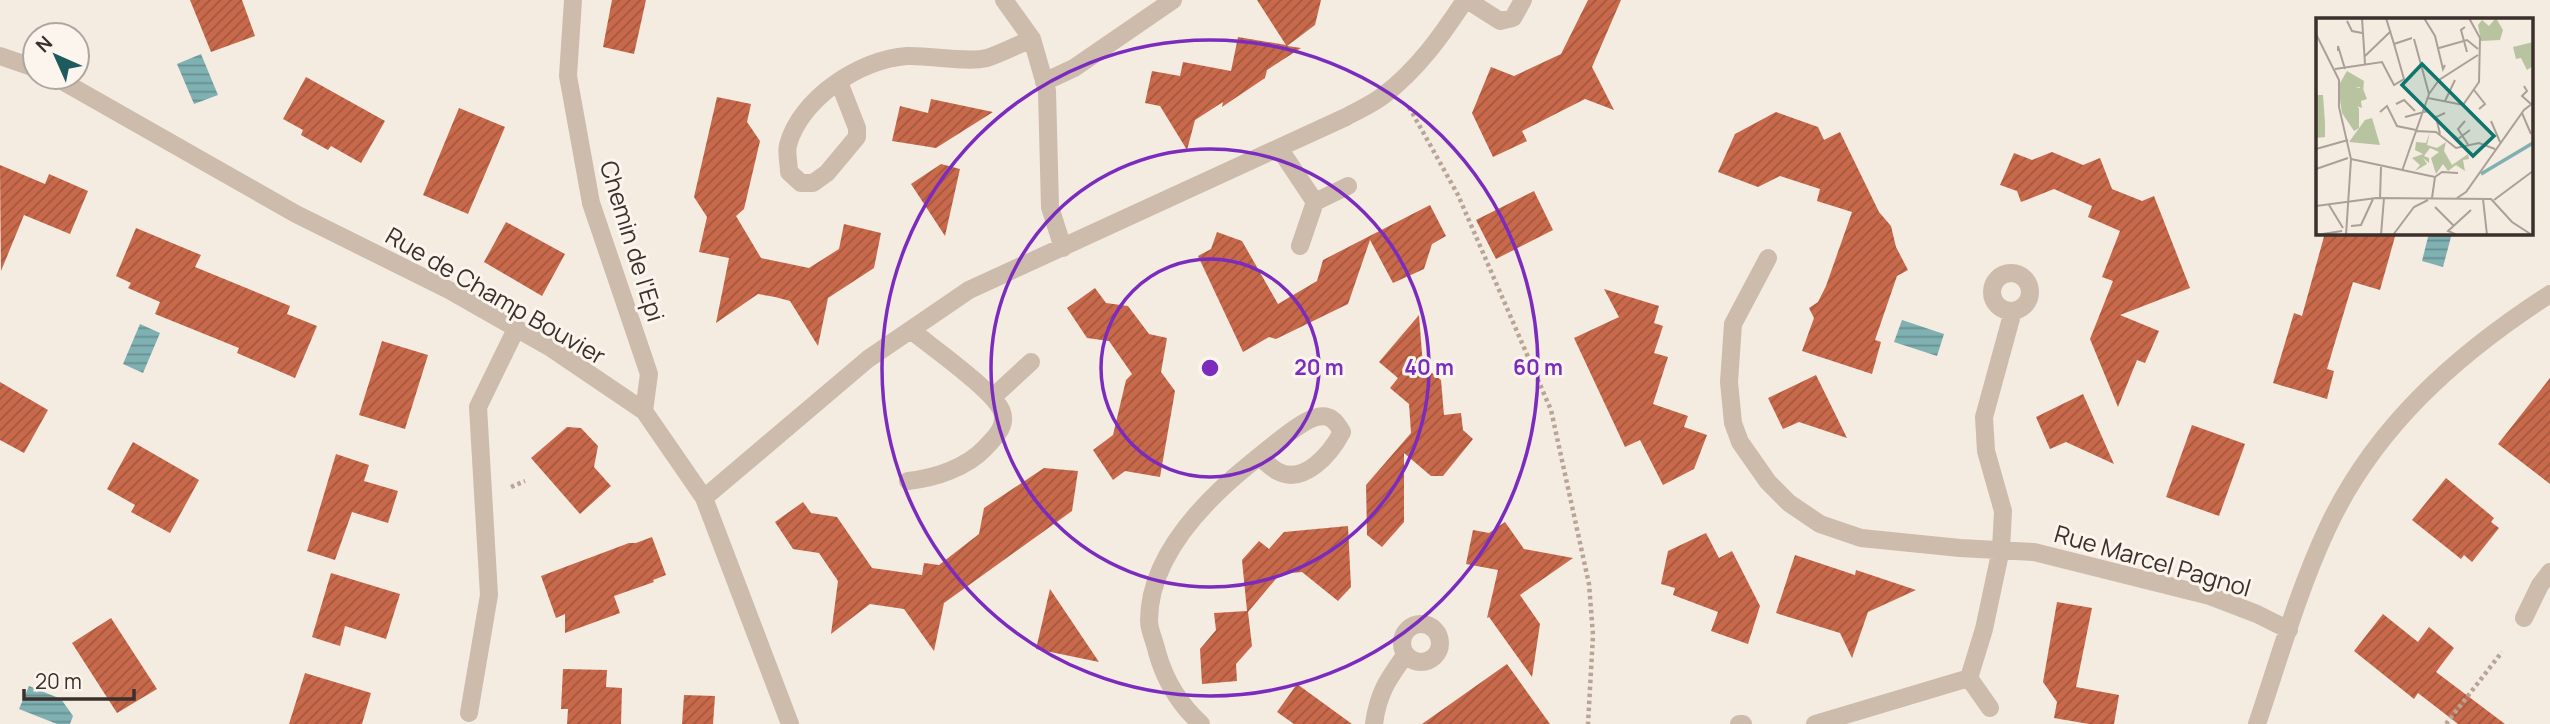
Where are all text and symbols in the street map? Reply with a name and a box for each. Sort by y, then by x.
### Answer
inset map [2316,18,2532,234]
north arrow [21,21,91,91]
text: N [30,30,58,58]
street label: Chemin de l'Epi [593,156,673,326]
street label: Rue de Champ Bouvier [380,218,612,372]
text: 20 m [1294,353,1344,381]
text: 40 m [1404,353,1454,381]
text: 60 m [1513,353,1563,381]
centre of rings [1198,356,1222,380]
street label: Rue Marcel Pagnol [2051,516,2255,604]
scale bar [24,658,135,702]
text: 20 m [35,667,82,695]

